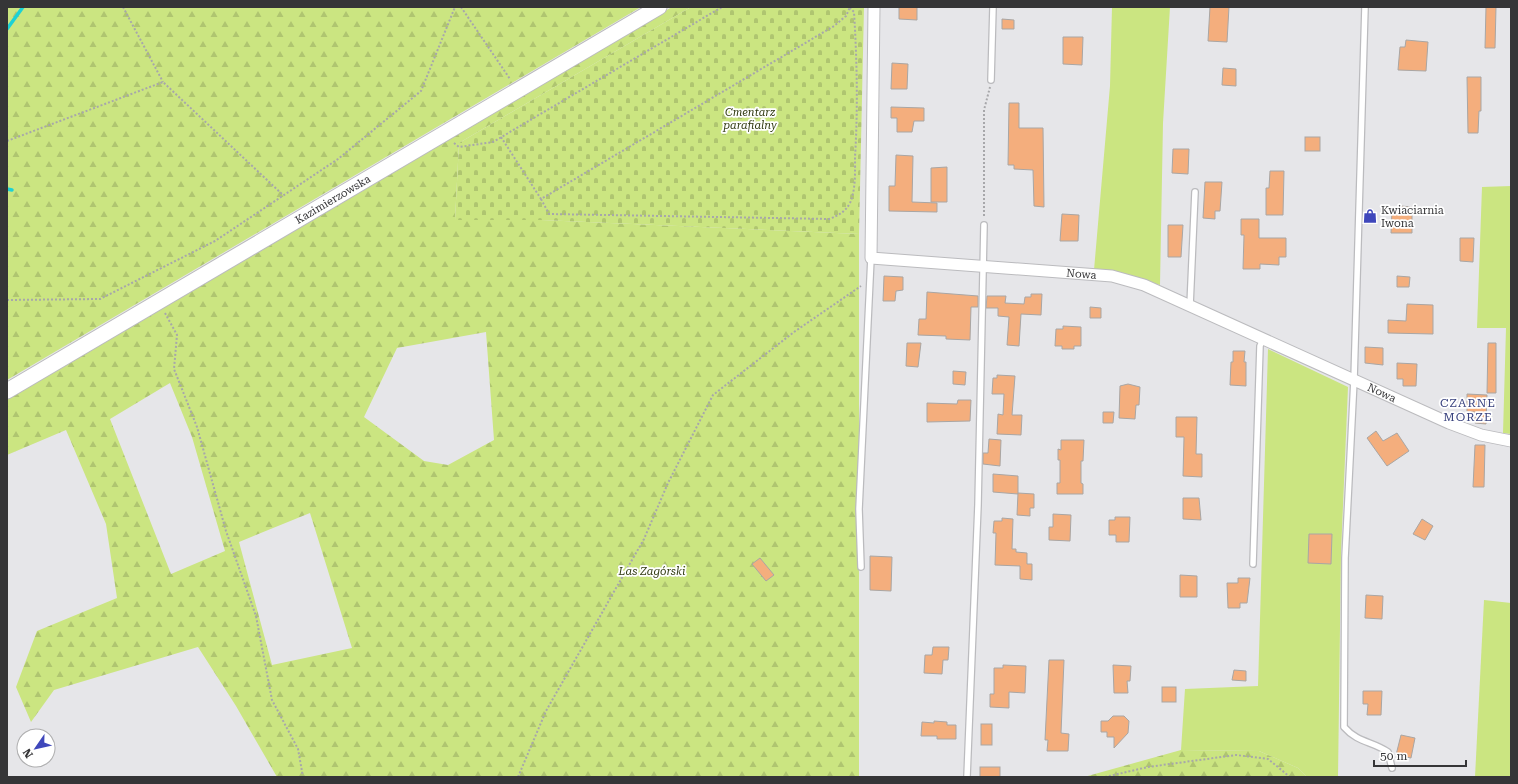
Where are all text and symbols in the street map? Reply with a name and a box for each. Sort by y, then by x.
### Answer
park label: Cmentarz parafialny [722,106,777,132]
street label: Kazimierzowska [293,172,373,226]
place label: Kwiaciarnia Iwona [1381,204,1444,230]
shop icon: Kwiaciarnia Iwona [1362,208,1378,224]
street label: Nowa [1066,266,1097,281]
street label: Nowa [1365,380,1398,405]
district label: CZARNE MORZE [1440,396,1496,424]
park label: Las Zagórski [618,565,686,578]
north arrow [16,728,56,768]
scale bar [1374,742,1466,768]
text: N [20,746,36,760]
text: 50 m [1380,749,1407,763]

